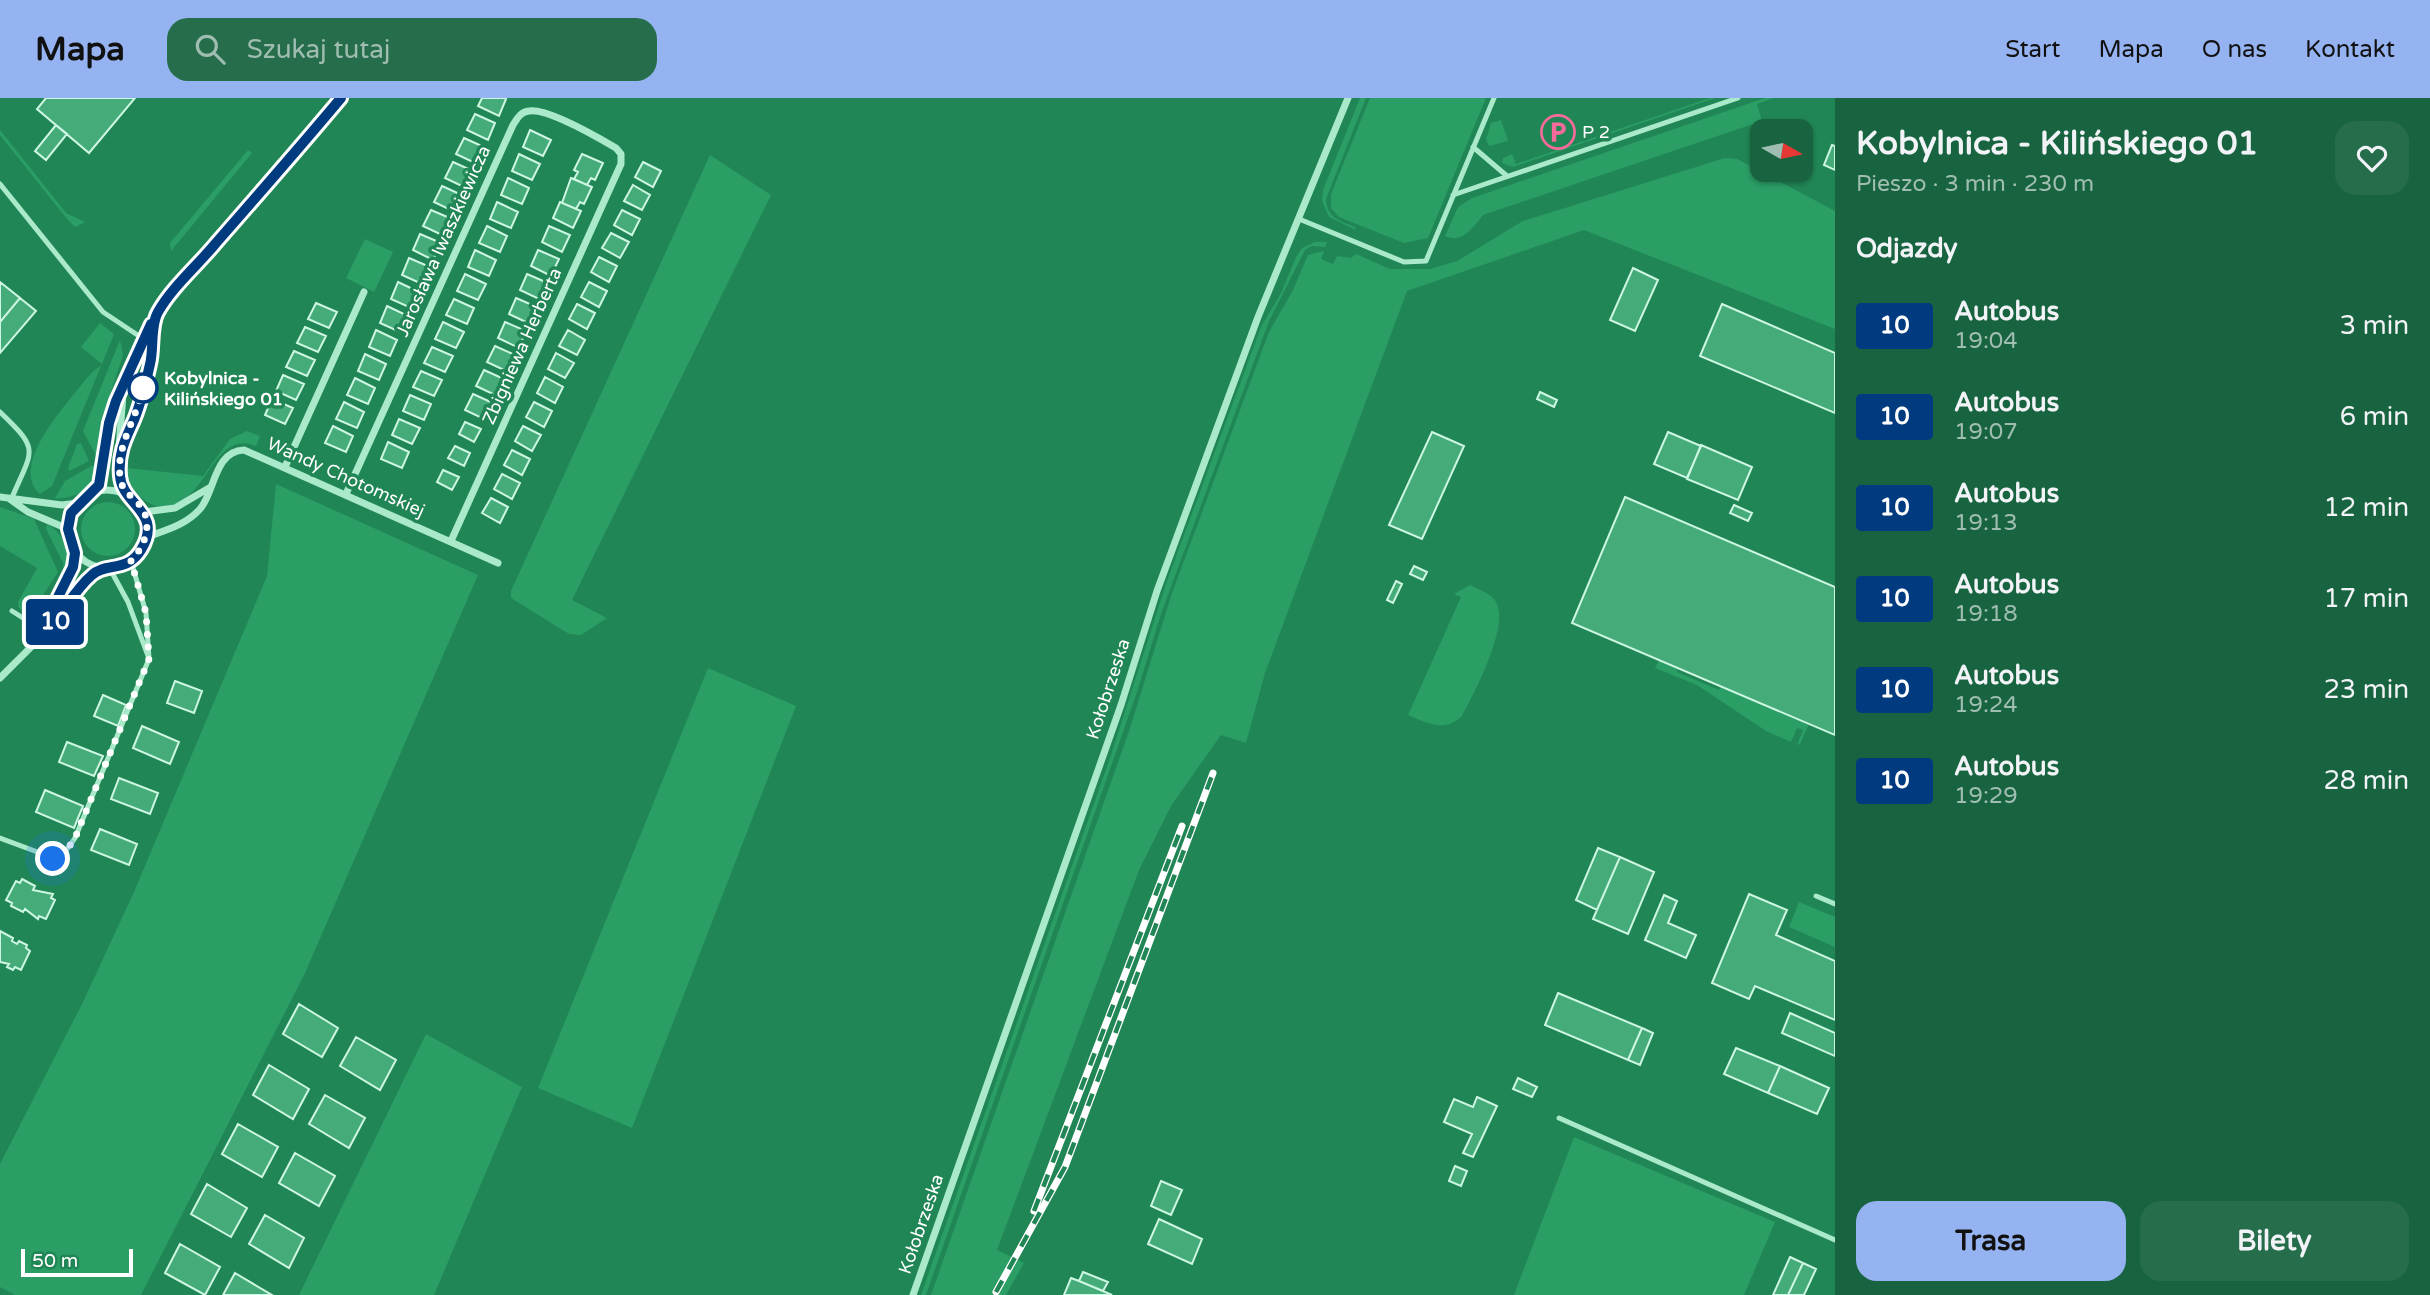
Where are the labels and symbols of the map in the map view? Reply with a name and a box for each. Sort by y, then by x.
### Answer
parking icon: P 2 [1539,113,1577,151]
north arrow [1750,119,1813,182]
place label: P 2 [1582,121,1610,143]
street label: Jarosława Iwaszkiewicza [391,142,495,340]
street label: Zbigniewa Herberta [478,264,566,428]
place label: Kobylnica - Kilińskiego 01 [164,367,283,410]
marker: Kobylnica - Kilińskiego 01 [128,373,158,403]
street label: Wandy Chotomskiej [264,432,428,522]
line badge: 10 [23,599,86,645]
street label: Kołobrzeska [1081,636,1135,742]
your location [35,841,70,876]
street label: Kołobrzeska [894,1171,948,1277]
scale bar [21,1246,133,1278]

